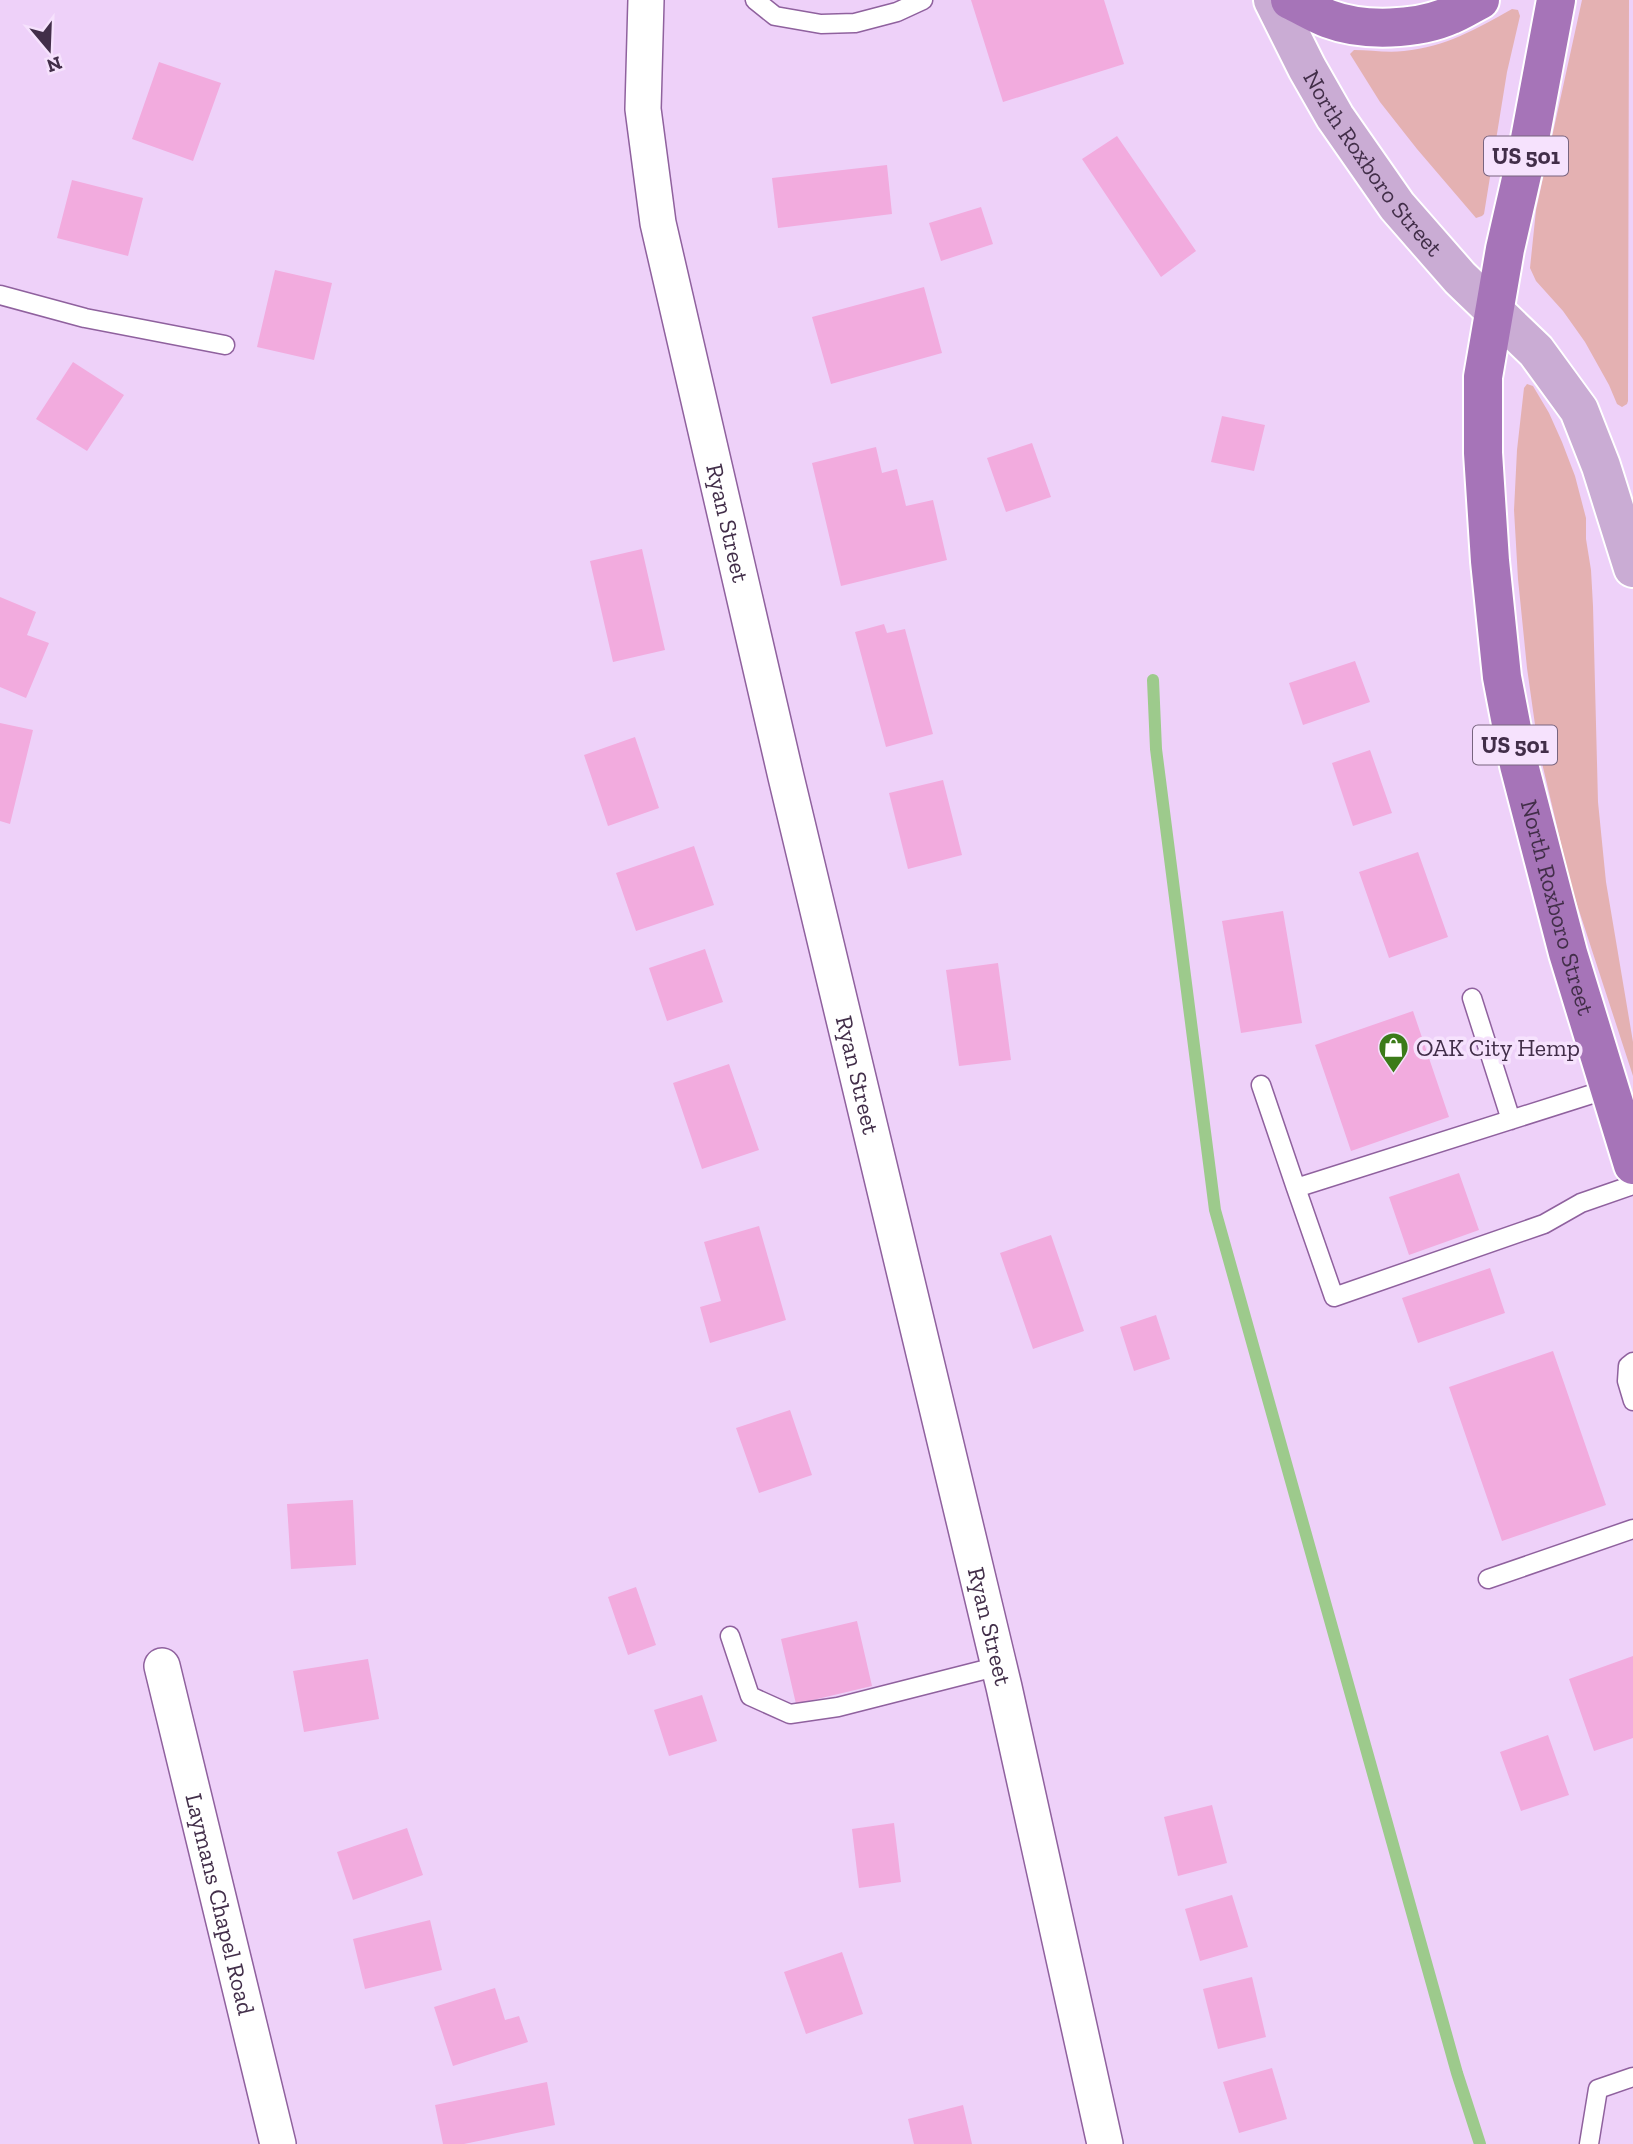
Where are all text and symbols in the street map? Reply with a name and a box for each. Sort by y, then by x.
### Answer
north arrow [14,14,84,84]
text: N [44,51,65,78]
street label: North Roxboro Street [1297,65,1449,262]
road number: US 501 [1484,136,1568,176]
street label: Ryan Street [700,461,756,585]
road number: US 501 [1473,726,1557,764]
street label: North Roxboro Street [1515,796,1601,1019]
street label: Ryan Street [830,1013,886,1137]
shop icon: OAK City Hemp [1376,1031,1410,1075]
place label: OAK City Hemp [1416,1033,1580,1062]
street label: Ryan Street [962,1564,1018,1688]
street label: Laymans Chapel Road [179,1790,261,2018]

